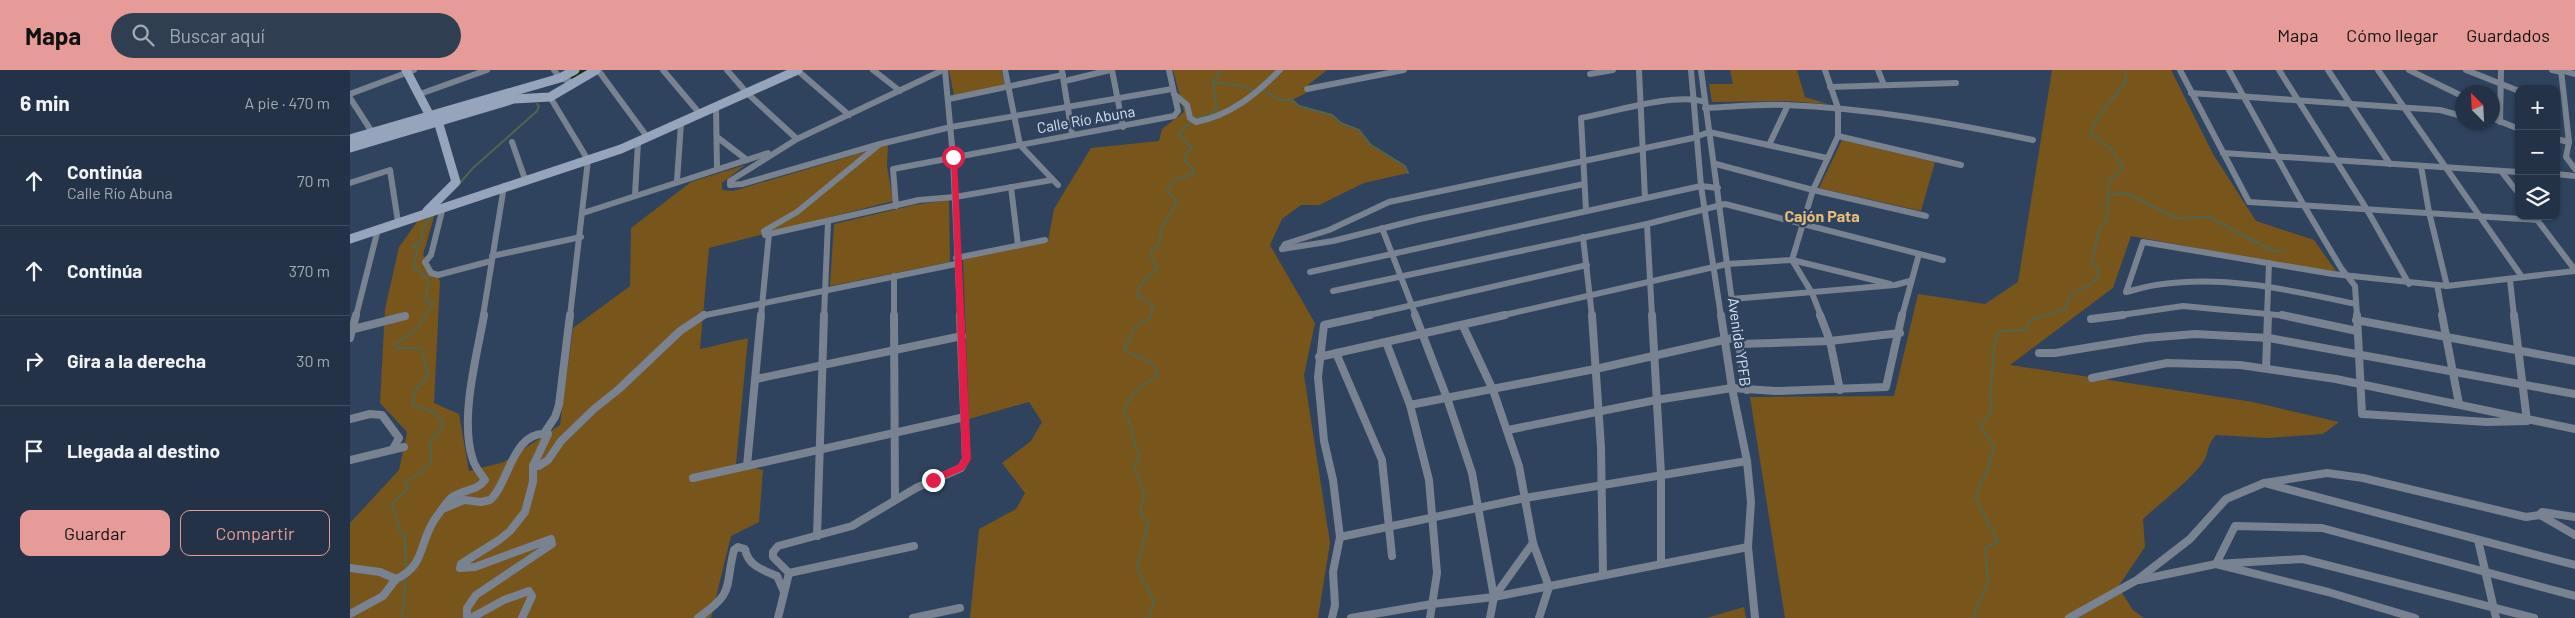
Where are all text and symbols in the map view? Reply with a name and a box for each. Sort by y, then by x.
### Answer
search box [111,13,461,58]
text: Mapa [25,21,81,50]
icon: search [129,21,157,49]
text: Buscar aquí [169,24,265,47]
text: Mapa [2277,24,2318,46]
text: Cómo llegar [2346,24,2438,46]
text: Guardados [2466,24,2550,46]
north arrow [2455,85,2500,130]
map controls [2515,85,2560,220]
button: + [2515,85,2560,130]
text: 6 min [20,90,70,115]
text: A pie · 470 m [245,93,330,112]
street label: Calle Río Abuna [1035,102,1136,136]
button: − [2515,130,2560,175]
route start [942,146,965,169]
text: Continúa [67,160,142,183]
icon: ahead [20,167,48,195]
text: 70 m [297,171,330,190]
button: layers [2515,175,2560,220]
text: Calle Río Abuna [67,183,173,202]
district label: Cajón Pata [1784,206,1860,225]
icon: ahead [20,257,48,285]
text: Continúa [67,259,142,282]
text: 370 m [289,261,330,280]
street label: Avenida YPFB [1725,296,1755,387]
icon: right [20,347,48,375]
text: Gira a la derecha [67,349,206,372]
text: 30 m [296,351,330,370]
icon: arrive [20,437,48,465]
text: Llegada al destino [67,439,220,462]
route end [922,469,945,492]
button: Guardar [20,510,170,556]
button: Compartir [180,510,330,556]

